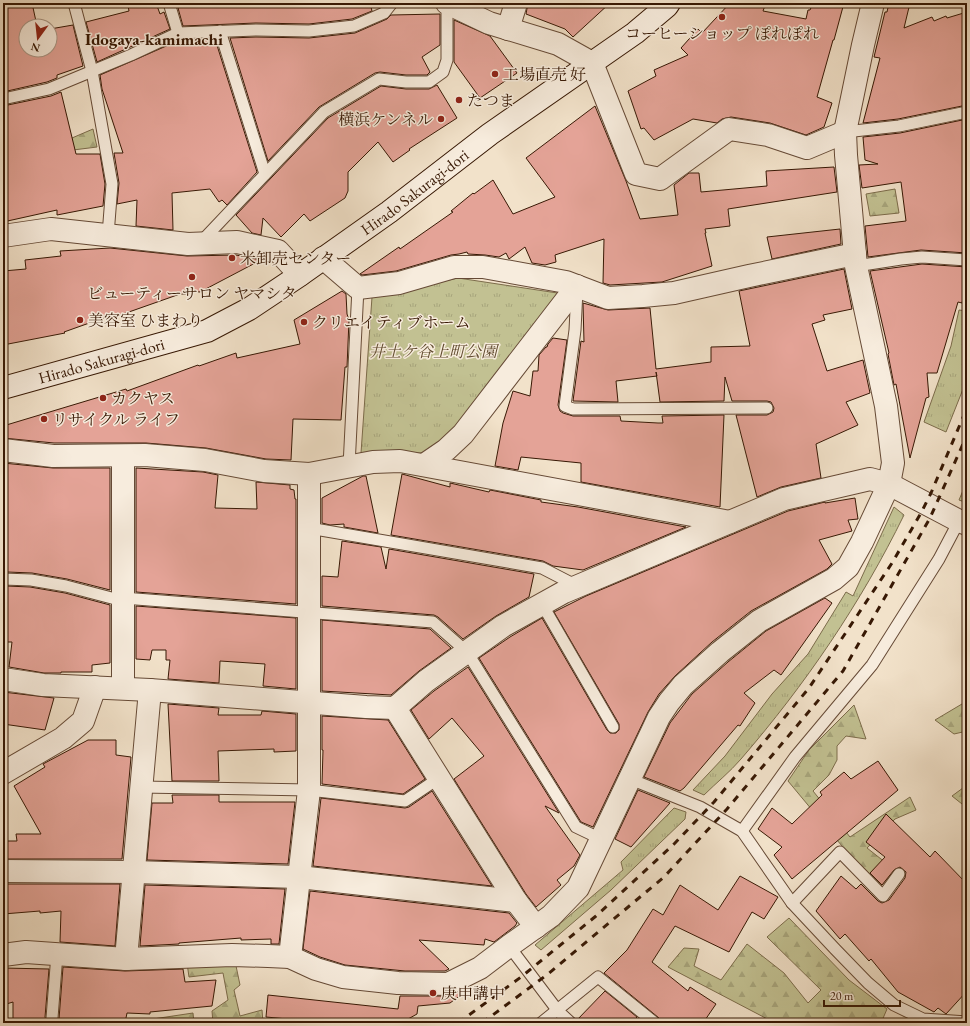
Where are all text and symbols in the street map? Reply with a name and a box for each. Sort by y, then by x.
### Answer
marker: コーヒーショップ ぽれぽれ [717,12,727,22]
north arrow [18,18,58,58]
place label: コーヒーショップ ぽれぽれ [625,23,819,44]
district label: Idogaya-kamimachi [85,28,223,50]
text: N [29,40,42,56]
place label: 工場直売 好 [503,64,586,85]
marker: 工場直売 好 [490,69,500,79]
place label: たつま [467,90,515,111]
marker: たつま [454,95,464,105]
place label: 横浜ケンネル [338,109,433,130]
marker: 横浜ケンネル [436,114,446,124]
street label: Hirado Sakuragi-dori [356,144,473,239]
place label: 米卸売センター [240,248,351,269]
marker: 米卸売センター [227,253,237,263]
marker: ビューティーサロン ヤマシタ [187,272,197,282]
place label: ビューティーサロン ヤマシタ [87,283,297,304]
place label: 美容室 ひまわり [88,310,203,331]
place label: クリエイティブホーム [312,312,470,333]
marker: 美容室 ひまわり [75,315,85,325]
marker: クリエイティブホーム [299,317,309,327]
street label: Hirado Sakuragi-dori [36,333,167,388]
park label: 井土ケ谷上町公園 [369,341,500,362]
place label: カクヤス [111,388,175,409]
marker: カクヤス [98,393,108,403]
place label: リサイクル ライフ [52,409,180,430]
marker: リサイクル ライフ [39,414,49,424]
scale bar [824,982,900,1008]
place label: 庚申講中 [441,983,505,1004]
marker: 庚申講中 [428,988,438,998]
text: 20 m [830,988,854,1004]

